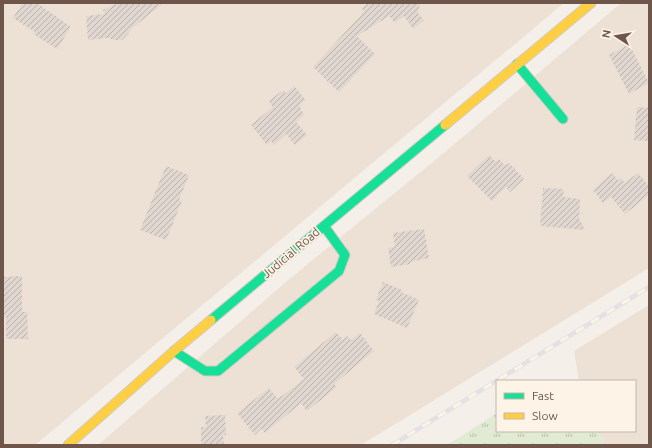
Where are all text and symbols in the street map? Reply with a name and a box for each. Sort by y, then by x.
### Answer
north arrow [596,16,636,56]
text: N [599,29,613,39]
street label: Judicial Road [259,225,322,280]
legend [496,380,636,432]
text: Fast [532,389,554,402]
text: Slow [532,409,558,422]

